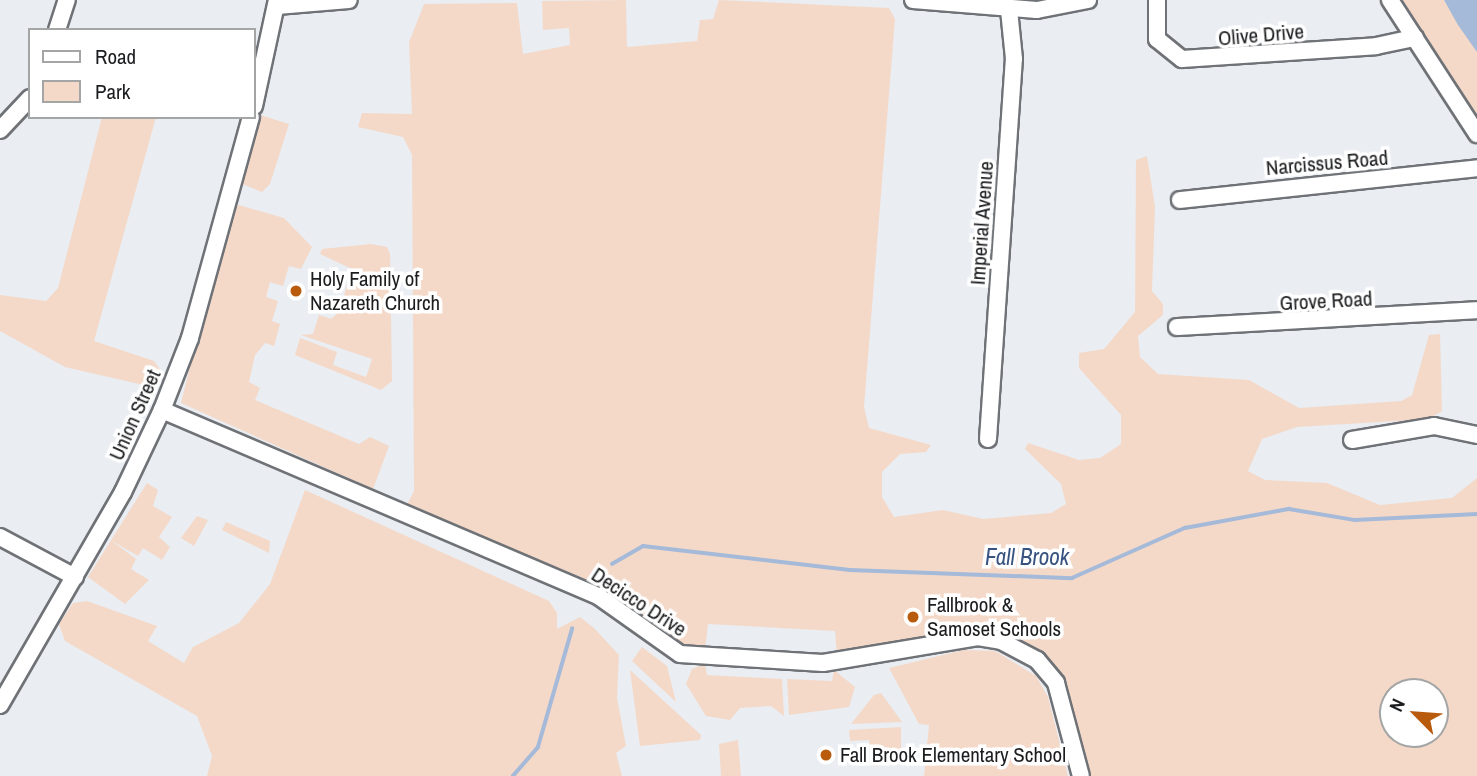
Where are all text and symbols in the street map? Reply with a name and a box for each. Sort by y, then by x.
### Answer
street label: Olive Drive [1217,19,1305,51]
legend [28,28,256,119]
text: Road [95,42,136,71]
text: Park [95,77,130,106]
street label: Narcissus Road [1265,145,1389,181]
street label: Imperial Avenue [965,160,999,286]
place label: Holy Family of Nazareth Church [310,266,440,316]
marker: Holy Family of Nazareth Church [288,283,304,299]
street label: Grove Road [1279,286,1373,316]
street label: Union Street [104,366,166,464]
water label: Fall Brook [985,543,1069,571]
street label: Decicco Drive [587,562,691,642]
place label: Fallbrook & Samoset Schools [927,592,1061,642]
marker: Fallbrook & Samoset Schools [905,609,921,625]
north arrow [1379,678,1449,748]
text: N [1383,694,1411,716]
place label: Fall Brook Elementary School [840,742,1066,768]
marker: Fall Brook Elementary School [818,747,834,763]

